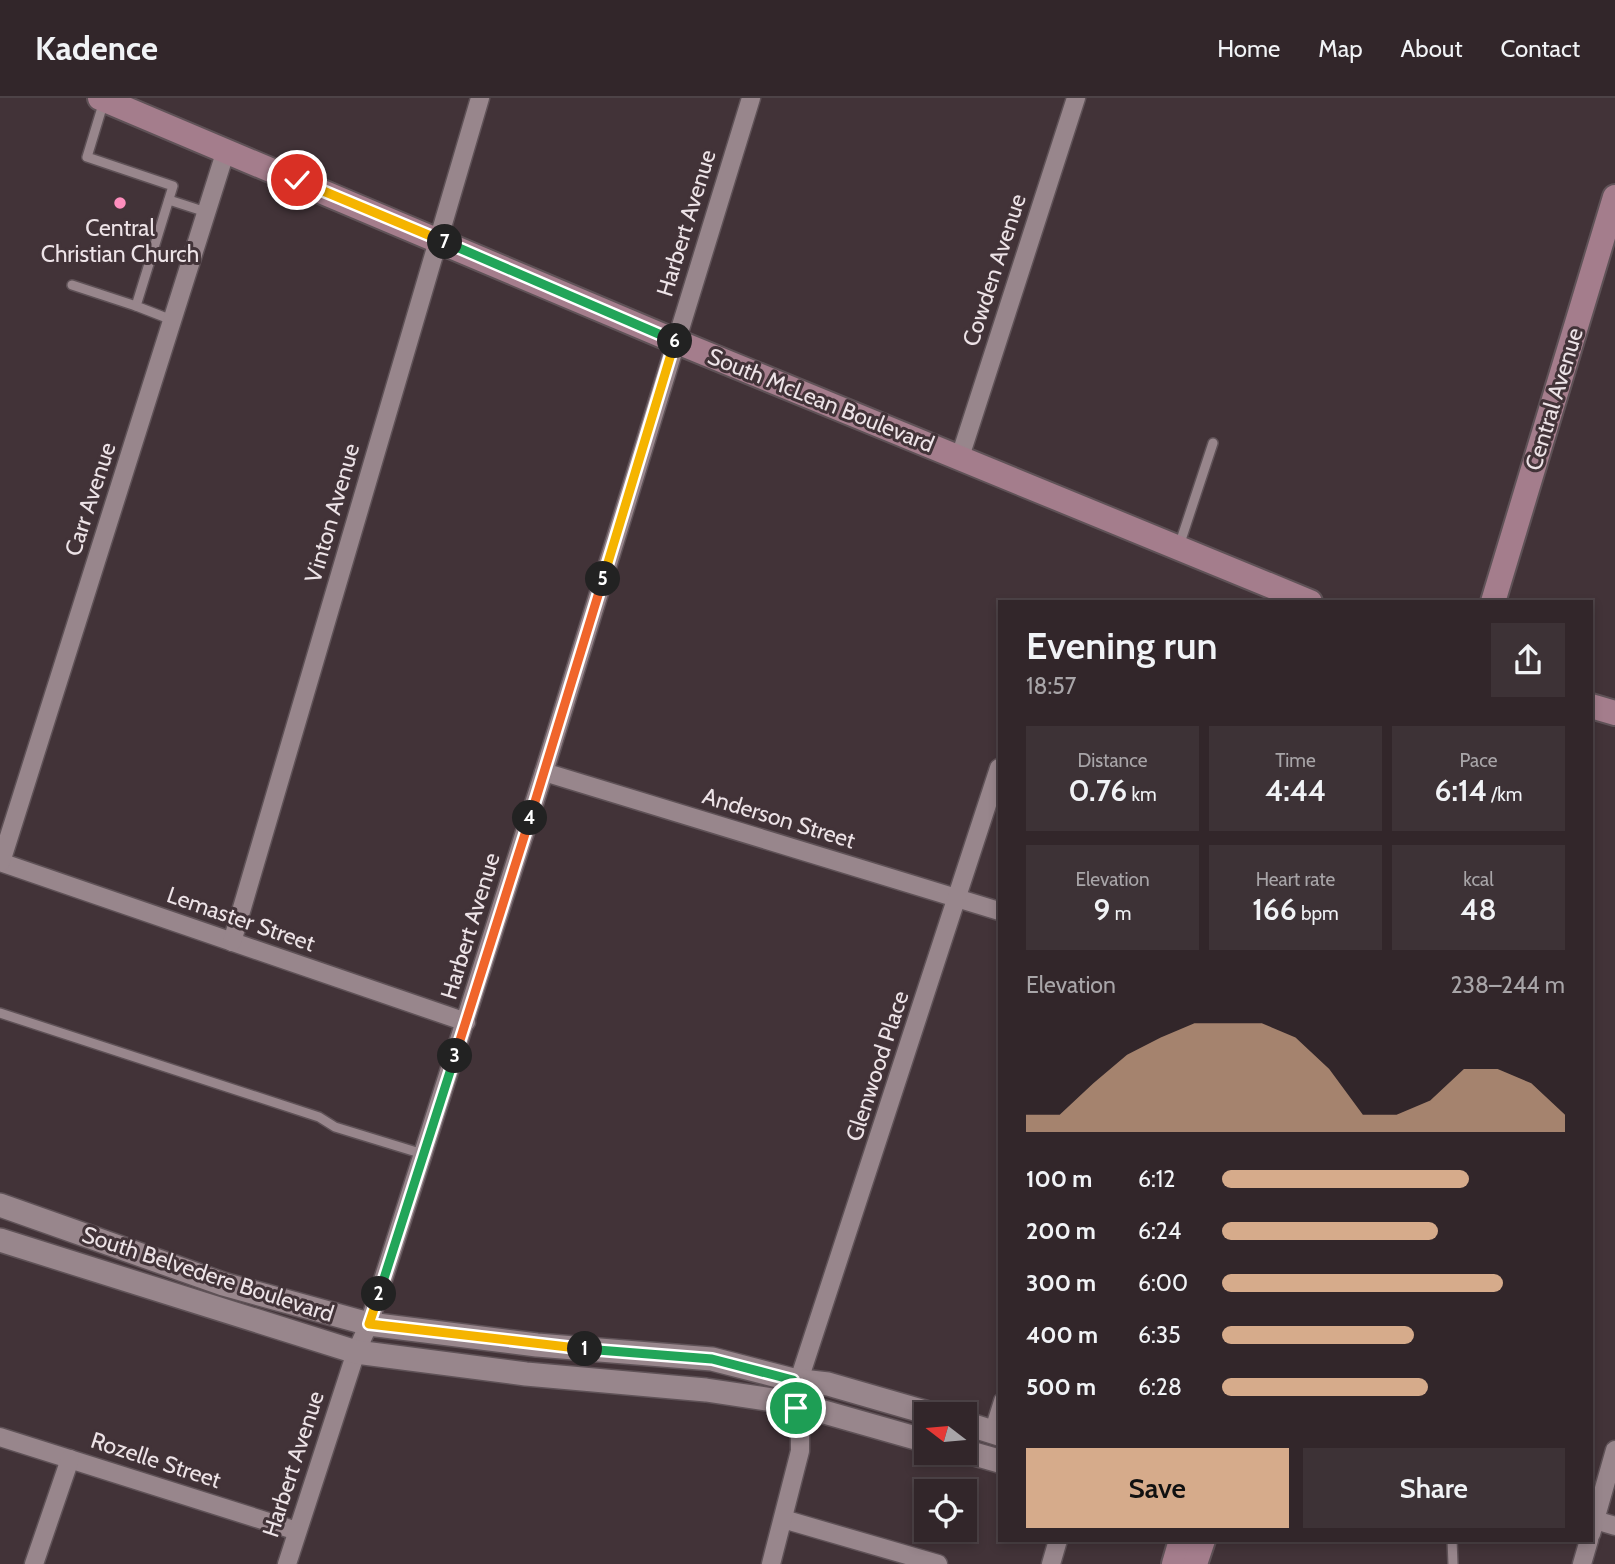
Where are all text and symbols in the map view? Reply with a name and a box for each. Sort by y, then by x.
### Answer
text: Kadence [35,28,158,68]
text: Home [1217,34,1280,63]
text: Map [1318,34,1363,63]
text: About [1401,34,1463,63]
text: Contact [1501,34,1580,63]
street label: Harbert Avenue [650,146,722,300]
pin [267,150,327,210]
icon: check [278,161,316,199]
street label: Cowden Avenue [956,190,1032,350]
marker: Central Christian Church [112,195,128,211]
place label: Central Christian Church [41,214,199,268]
pin: 7 [428,225,462,260]
text: 7 [440,230,449,253]
pin: 6 [658,324,692,358]
street label: Central Avenue [1519,324,1589,474]
text: 6 [669,329,680,352]
street label: South McLean Boulevard [704,342,938,458]
street label: Carr Avenue [58,438,122,559]
street label: Vinton Avenue [299,440,365,586]
pin: 5 [586,561,620,596]
text: 5 [597,567,608,590]
text: Evening run [1026,622,1218,669]
button: share [1491,623,1565,697]
text: 18:57 [1026,672,1076,700]
text: Distance [1078,749,1147,772]
text: Time [1275,749,1316,772]
text: Pace [1460,749,1497,772]
text: 0.76 [1068,772,1127,809]
text: 4:44 [1265,772,1326,809]
text: 6:14 [1435,772,1487,809]
street label: Anderson Street [699,781,859,855]
text: km [1127,783,1157,806]
text: /km [1487,783,1522,806]
pin: 4 [512,800,548,836]
text: 4 [524,806,535,829]
street label: Harbert Avenue [434,849,506,1003]
text: Elevation [1075,868,1150,891]
text: Heart rate [1256,868,1335,891]
text: kcal [1463,868,1494,891]
street label: Lemaster Street [163,881,319,958]
text: 9 [1094,891,1110,928]
text: 166 [1252,891,1297,928]
text: 48 [1460,891,1497,928]
text: m [1110,902,1131,925]
text: bpm [1297,902,1339,925]
text: Elevation [1026,971,1116,999]
text: 238–244 m [1450,971,1565,999]
street label: Glenwood Place [840,987,915,1145]
pin: 3 [438,1038,472,1074]
text: 3 [449,1044,460,1067]
text: 100 m [1026,1165,1092,1193]
text: 6:12 [1138,1165,1175,1193]
text: 200 m [1026,1217,1096,1245]
text: 6:24 [1138,1217,1181,1245]
street label: South Belvedere Boulevard [79,1220,337,1328]
text: 300 m [1026,1269,1096,1297]
text: 6:00 [1138,1269,1188,1297]
pin: 2 [362,1276,396,1312]
text: 2 [373,1282,384,1305]
text: 400 m [1026,1321,1098,1349]
text: 6:35 [1138,1321,1181,1349]
pin: 1 [568,1332,602,1366]
text: 1 [581,1337,588,1360]
text: 500 m [1026,1373,1096,1401]
text: 6:28 [1138,1373,1182,1401]
pin [766,1378,826,1438]
street label: Harbert Avenue [256,1387,330,1541]
icon: arrive [777,1389,815,1427]
north arrow [914,1402,976,1465]
map controls [914,1402,977,1542]
street label: Rozelle Street [87,1426,225,1494]
button: Save [1026,1448,1289,1528]
button: Share [1303,1448,1565,1528]
button: locate [914,1479,977,1542]

